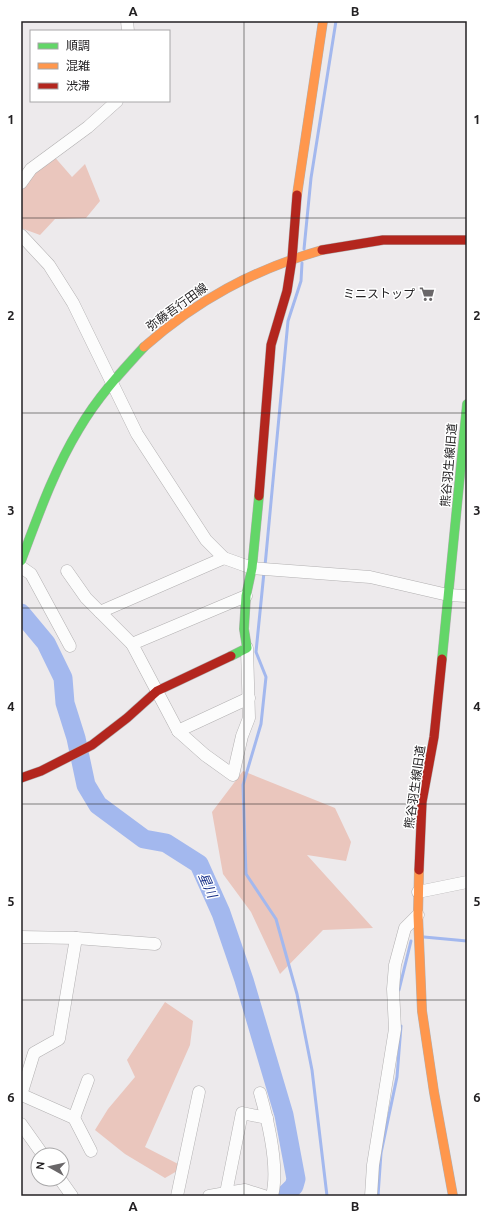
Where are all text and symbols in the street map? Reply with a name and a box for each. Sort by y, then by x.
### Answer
text: A [128,4,138,18]
text: B [351,4,360,18]
legend [30,30,170,102]
text: 順調 [66,39,90,52]
text: 混雑 [66,59,90,72]
text: 渋滞 [66,79,90,92]
text: 1 [7,112,15,126]
text: 1 [473,112,481,126]
street label: 弥藤吾行田線 [144,280,210,333]
supermarket icon: ミニストップ [418,285,436,303]
place label: ミニストップ [343,287,415,300]
text: 2 [7,308,15,322]
text: 2 [473,308,481,322]
street label: 熊谷羽生線旧道 [438,423,459,507]
text: 3 [7,503,15,517]
text: 3 [473,503,481,517]
text: 4 [7,699,15,713]
text: 4 [473,699,481,713]
street label: 熊谷羽生線旧道 [402,744,427,829]
water label: 星川 [196,870,220,902]
text: 5 [7,894,15,908]
text: 5 [473,894,481,908]
text: 6 [7,1090,15,1104]
text: 6 [473,1090,481,1104]
north arrow [30,1147,70,1187]
text: N [34,1161,47,1171]
text: A [128,1199,138,1213]
text: B [351,1199,360,1213]

